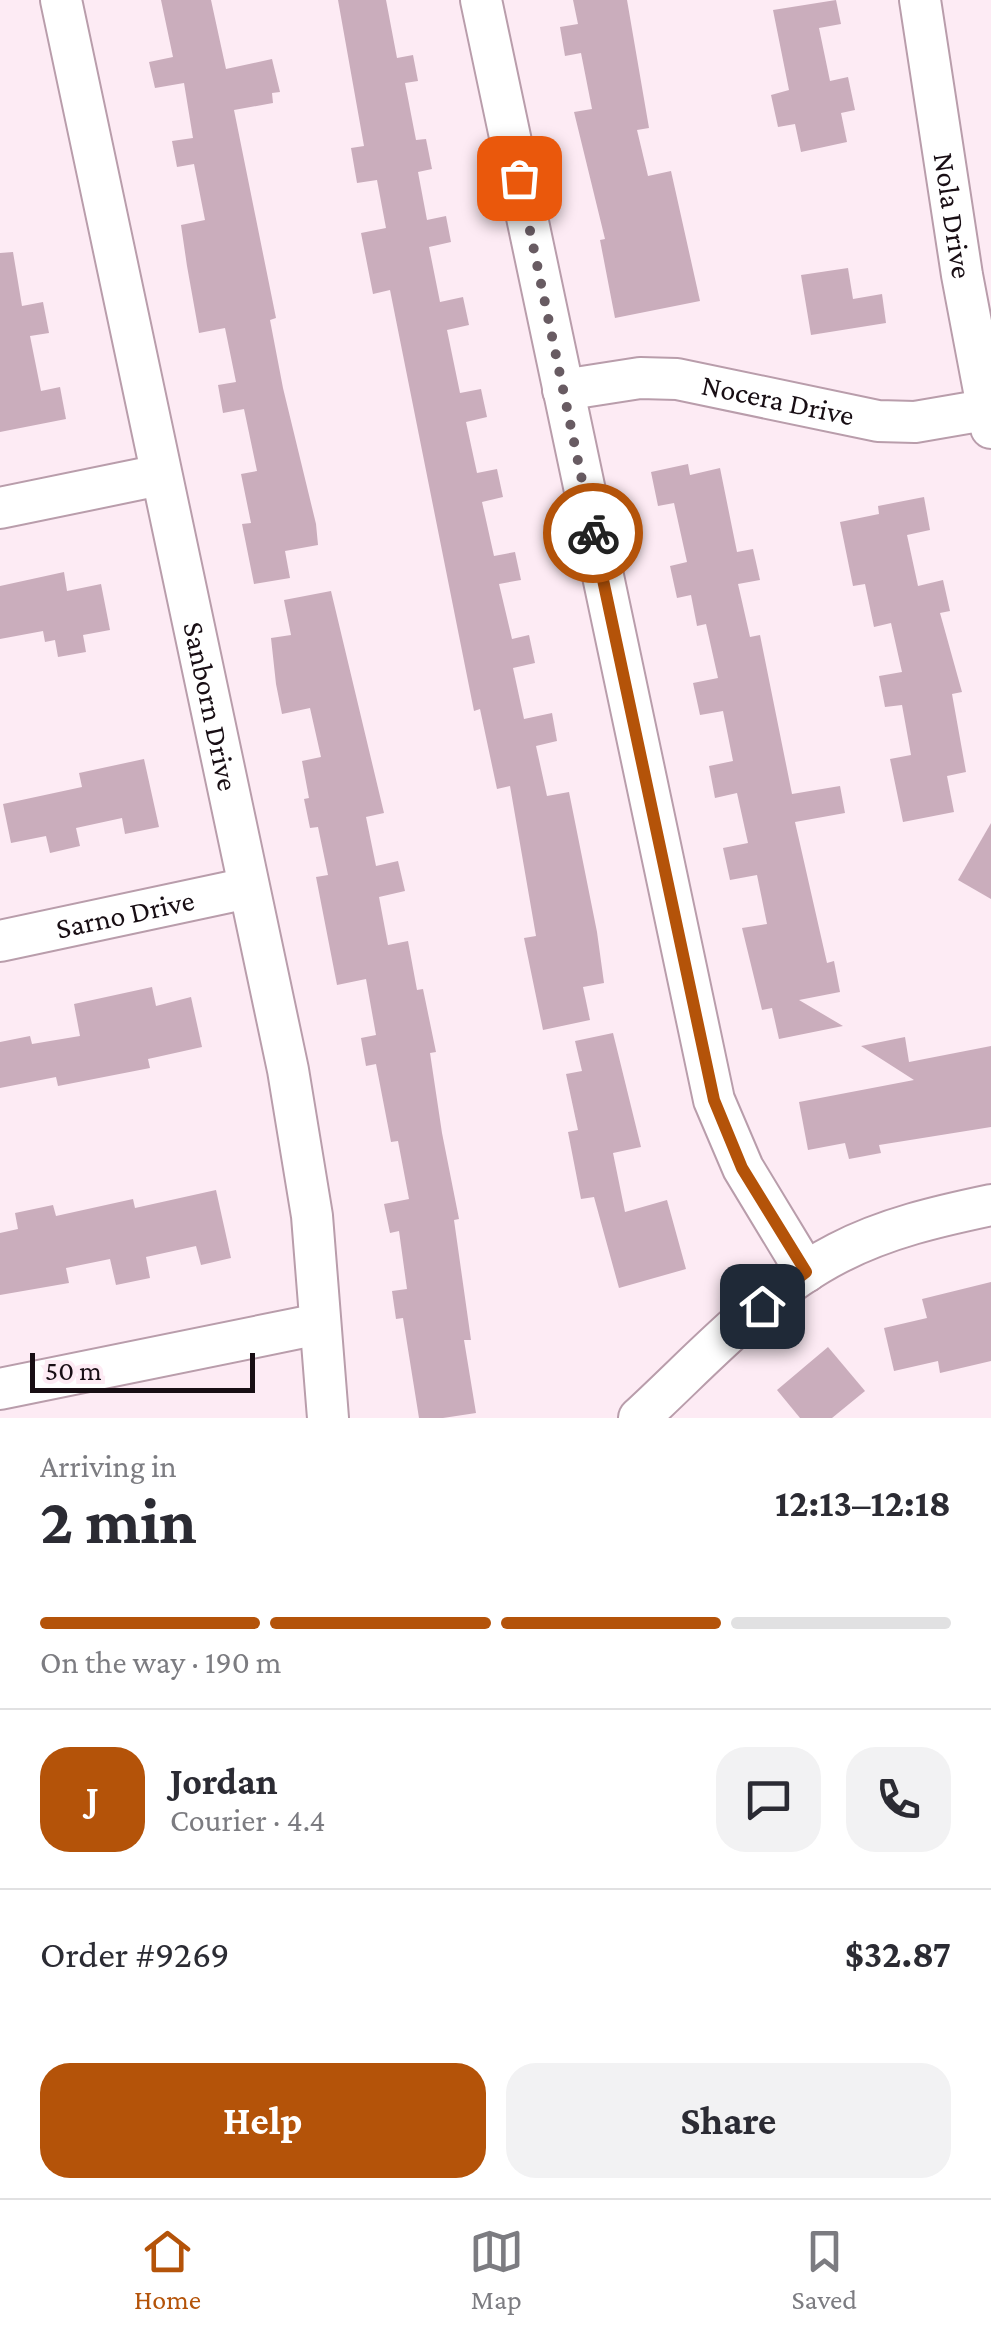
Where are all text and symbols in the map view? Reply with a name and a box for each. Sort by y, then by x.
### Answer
pin [477,136,562,221]
street label: Nola Drive [927,150,979,281]
icon: bag [492,151,547,206]
street label: Nocera Drive [699,368,857,432]
courier [543,483,643,583]
icon: bike [566,506,621,561]
street label: Sanborn Drive [177,619,245,794]
street label: Sarno Drive [53,883,197,945]
pin [720,1264,805,1349]
icon: home [735,1279,790,1334]
scale bar [30,1348,255,1392]
text: 50 m [45,1355,102,1386]
text: Arriving in [40,1448,177,1484]
text: 12:13–12:18 [775,1482,951,1524]
text: 2 min [40,1485,197,1557]
text: On the way · 190 m [40,1644,282,1680]
button: chat [716,1747,821,1852]
button: phone [846,1747,951,1852]
text: Jordan [170,1760,278,1802]
text: J [86,1778,99,1820]
text: Courier · 4.4 [170,1802,326,1838]
text: Order #9269 [40,1933,230,1975]
text: $32.87 [845,1933,951,1975]
button: Help [40,2063,486,2178]
button: Share [506,2063,951,2178]
tab: Home [134,2224,201,2315]
tab: Map [469,2224,524,2315]
tab: Saved [791,2224,857,2315]

